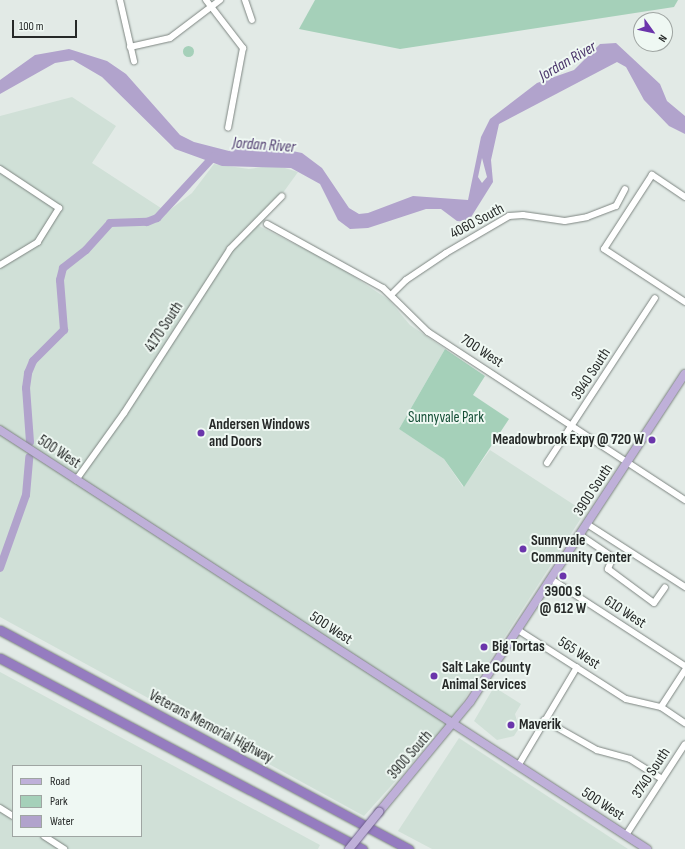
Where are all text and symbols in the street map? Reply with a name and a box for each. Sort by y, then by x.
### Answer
scale bar [14,12,79,38]
north arrow [633,12,673,52]
text: 100 m [19,19,44,34]
text: N [656,32,670,44]
water label: Jordan River [536,38,600,86]
water label: Jordan River [232,134,296,158]
street label: 4060 South [447,199,507,243]
street label: 4170 South [141,298,187,356]
street label: 700 West [457,331,507,371]
street label: 3940 South [568,345,614,403]
park label: Sunnyvale Park [408,409,484,427]
place label: Andersen Windows and Doors [209,415,310,450]
marker: Andersen Windows and Doors [196,428,206,438]
place label: Meadowbrook Expy @ 720 W [493,431,644,449]
street label: 500 West [34,432,84,472]
marker: Meadowbrook Expy @ 720 W [647,435,657,445]
street label: 3900 South [569,461,617,519]
place label: Sunnyvale Community Center [531,531,632,566]
marker: Sunnyvale Community Center [518,544,528,554]
marker: 3900 S @ 612 W [558,571,568,581]
place label: 3900 S @ 612 W [540,582,586,617]
street label: 610 West [601,592,649,632]
street label: 500 West [306,608,356,648]
street label: 565 West [555,633,603,673]
place label: Big Tortas [492,638,545,656]
marker: Big Tortas [479,642,489,652]
place label: Salt Lake County Animal Services [442,658,531,693]
marker: Salt Lake County Animal Services [429,671,439,681]
street label: Veterans Memorial Highway [146,687,276,767]
place label: Maverik [519,716,561,734]
marker: Maverik [506,720,516,730]
street label: 3900 South [384,727,436,783]
street label: 3740 South [628,744,674,802]
legend [12,765,142,837]
text: Road [50,774,70,789]
street label: 500 West [578,784,628,824]
text: Park [50,794,68,809]
text: Water [50,814,74,829]

